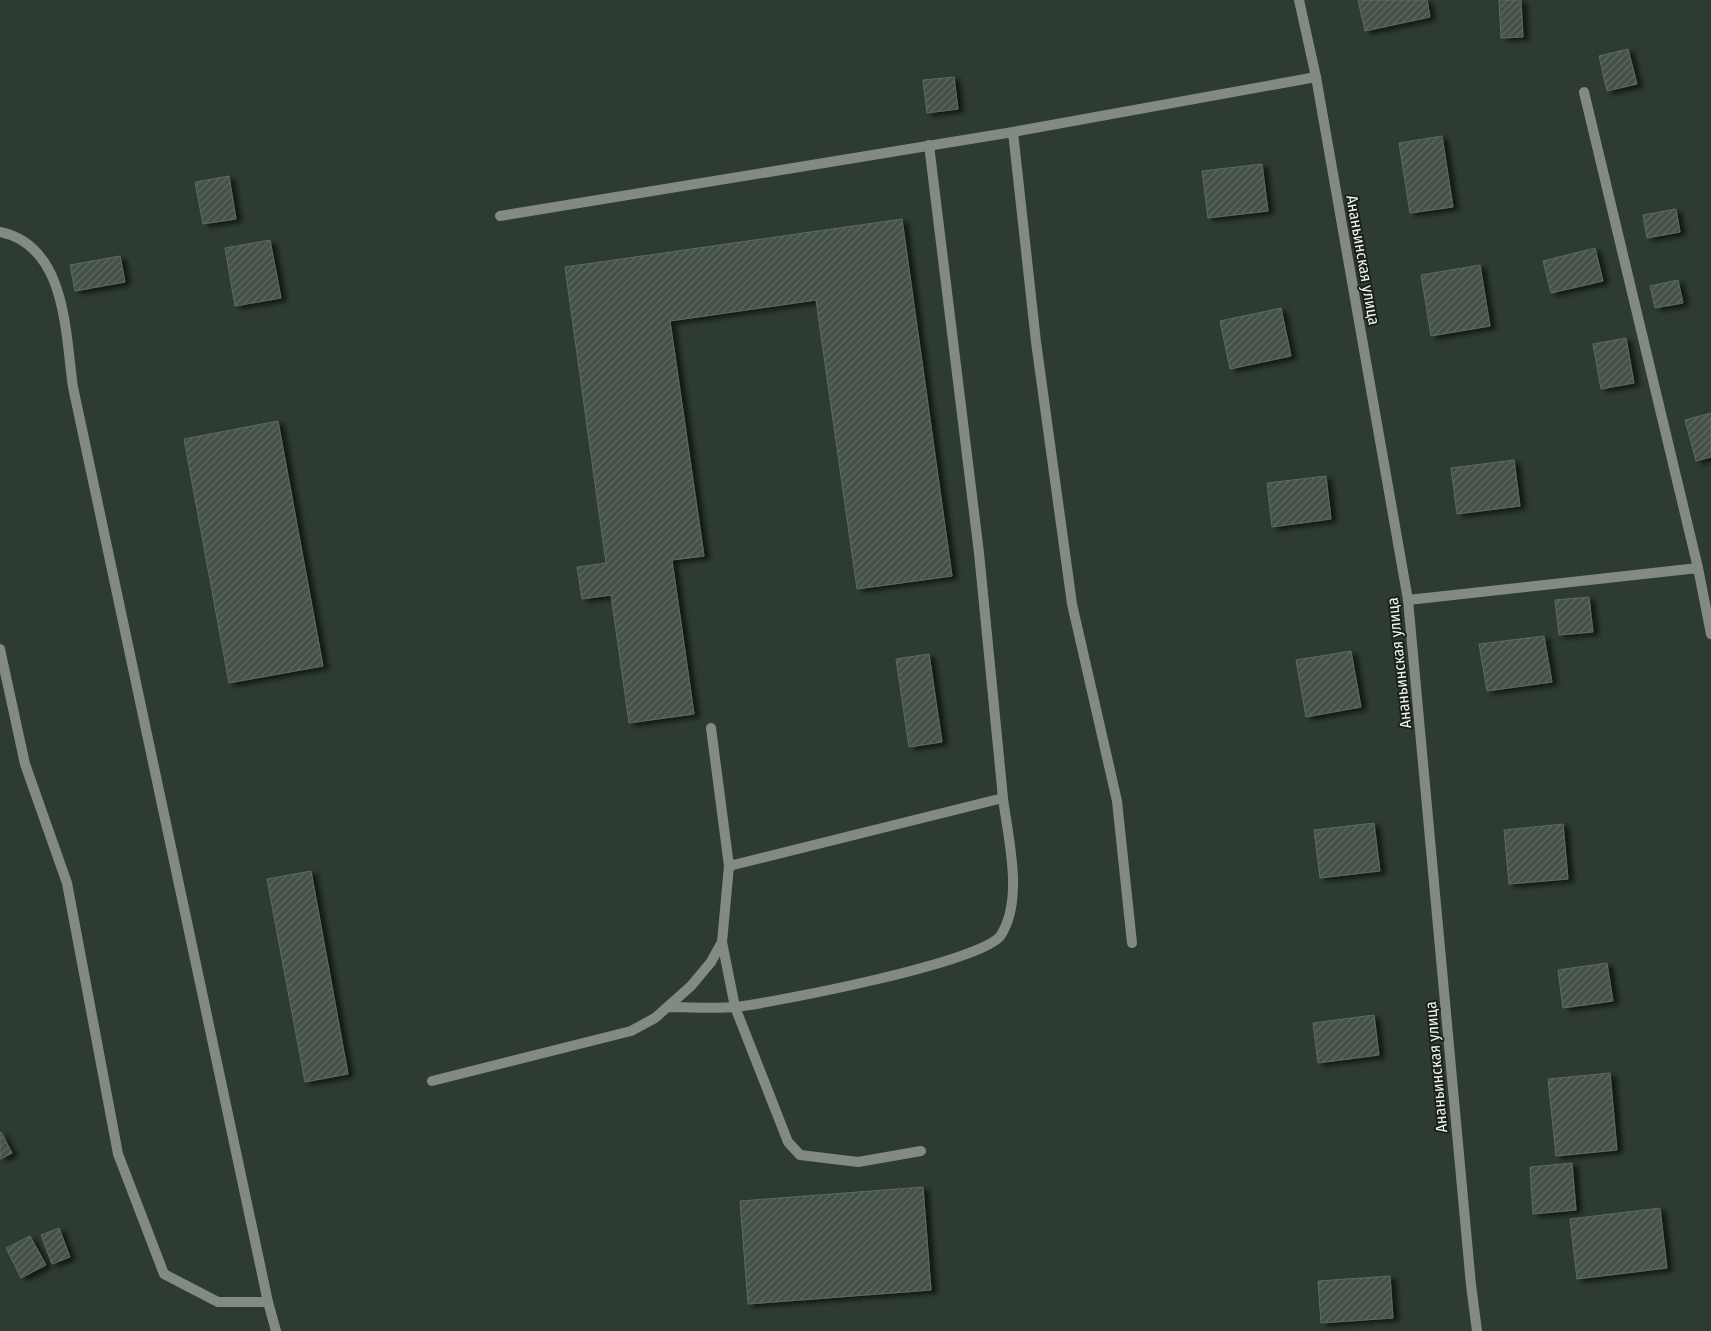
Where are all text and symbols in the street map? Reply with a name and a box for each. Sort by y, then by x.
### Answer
street label: Ананьинская улица [1342,194,1384,327]
street label: Ананьинская улица [1383,596,1415,729]
street label: Ананьинская улица [1421,1000,1451,1133]

